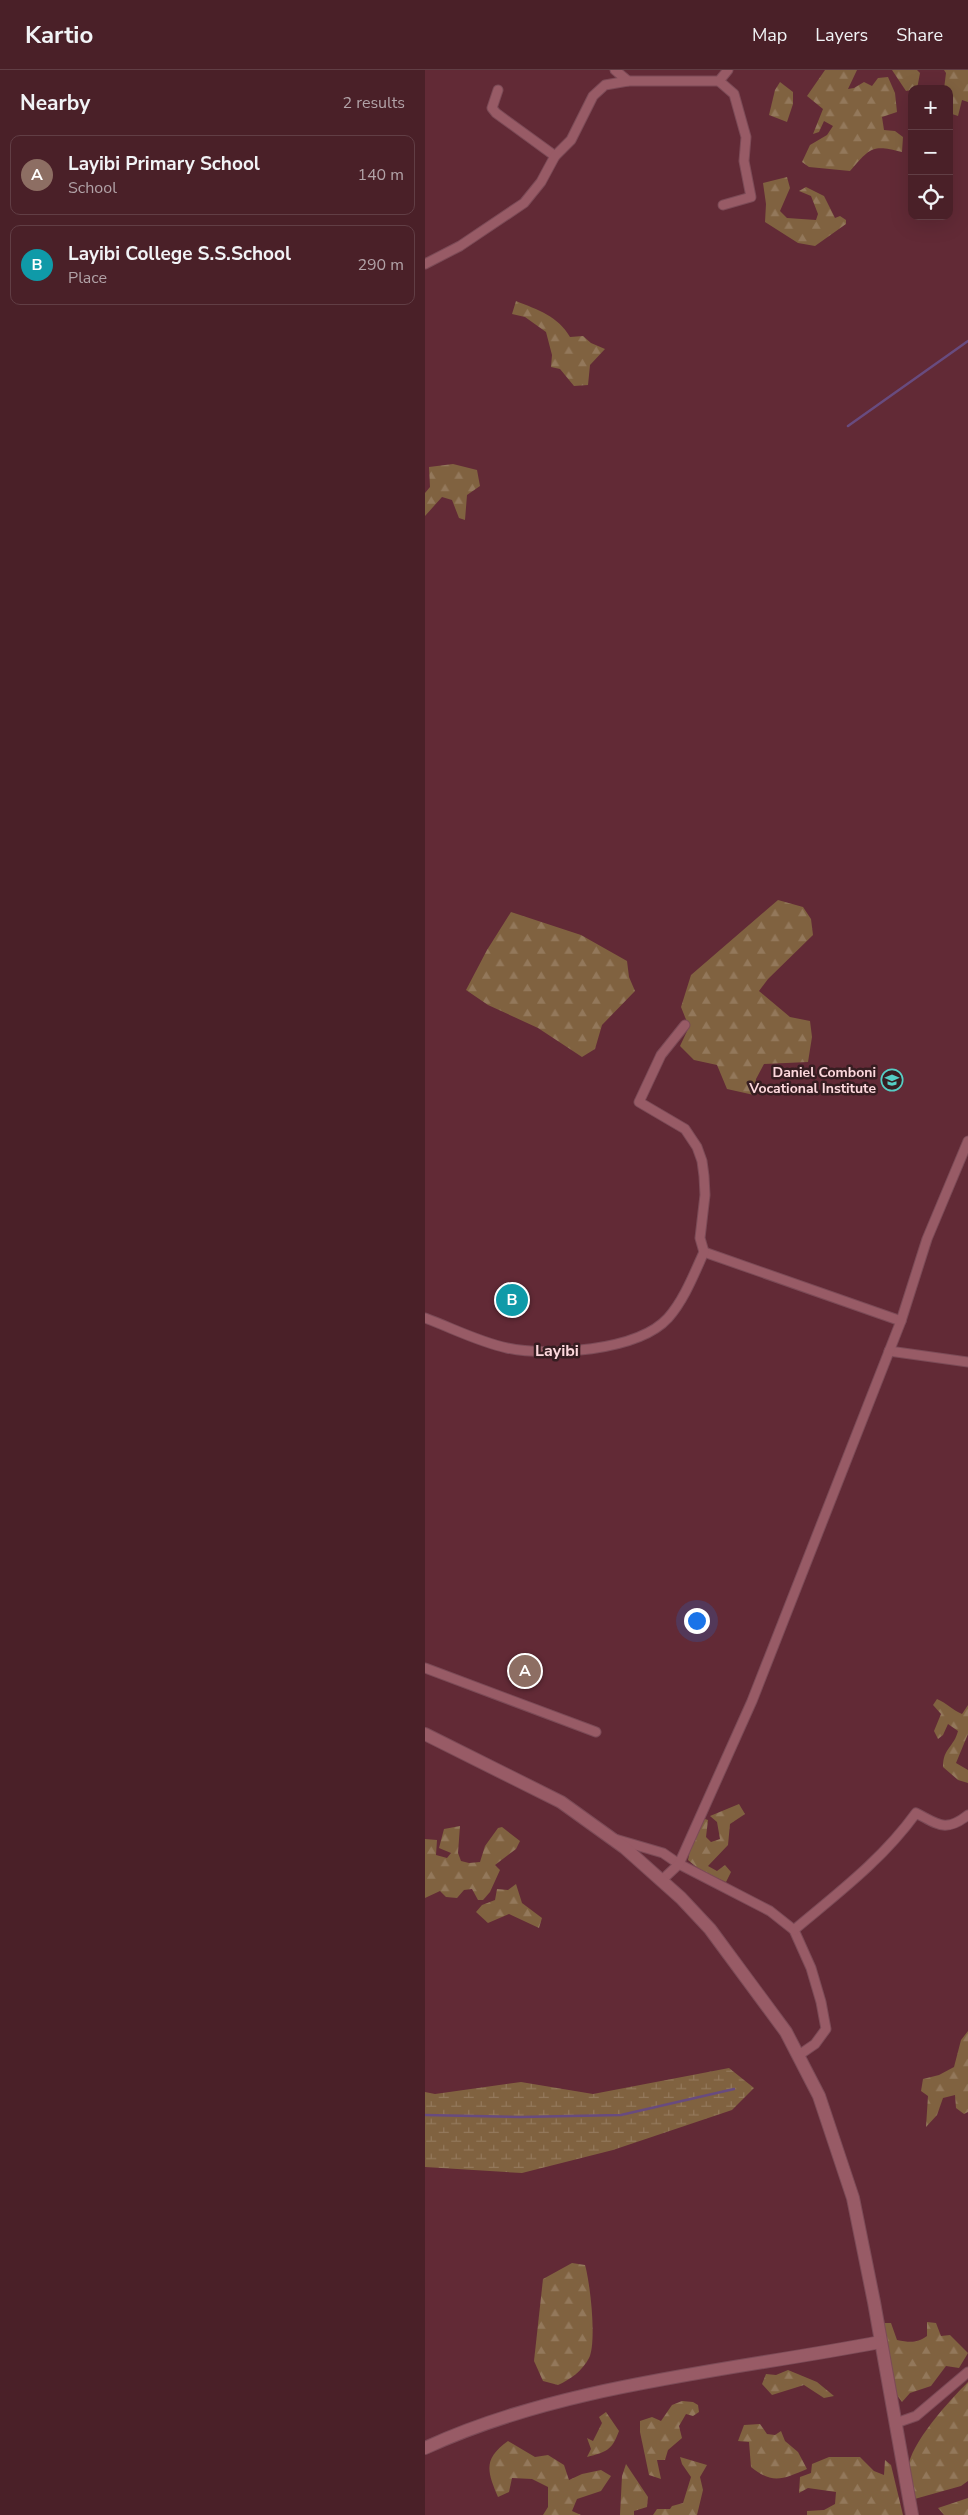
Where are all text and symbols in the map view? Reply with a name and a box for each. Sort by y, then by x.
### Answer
text: Kartio [25,19,93,51]
text: Map [752,23,787,47]
text: Layers [815,23,868,47]
text: Share [896,23,943,47]
map controls [908,85,953,220]
button: + [908,85,953,130]
text: Nearby [20,89,90,117]
text: 2 results [343,92,405,114]
button: − [908,130,953,175]
text: Layibi Primary School [68,151,260,177]
text: A [31,164,43,186]
text: 140 m [357,164,404,186]
button: locate [908,175,953,220]
text: School [68,177,117,199]
text: Layibi College S.S.School [68,241,291,267]
text: B [31,254,43,276]
text: 290 m [357,254,404,276]
text: Place [68,267,107,289]
place label: Daniel Comboni Vocational Institute [748,1063,876,1098]
school or university icon: Daniel Comboni Vocational Institute [880,1068,904,1092]
pin: B [496,1281,528,1319]
district label: Layibi [535,1340,579,1362]
your location [684,1608,710,1634]
pin: A [509,1652,541,1690]

